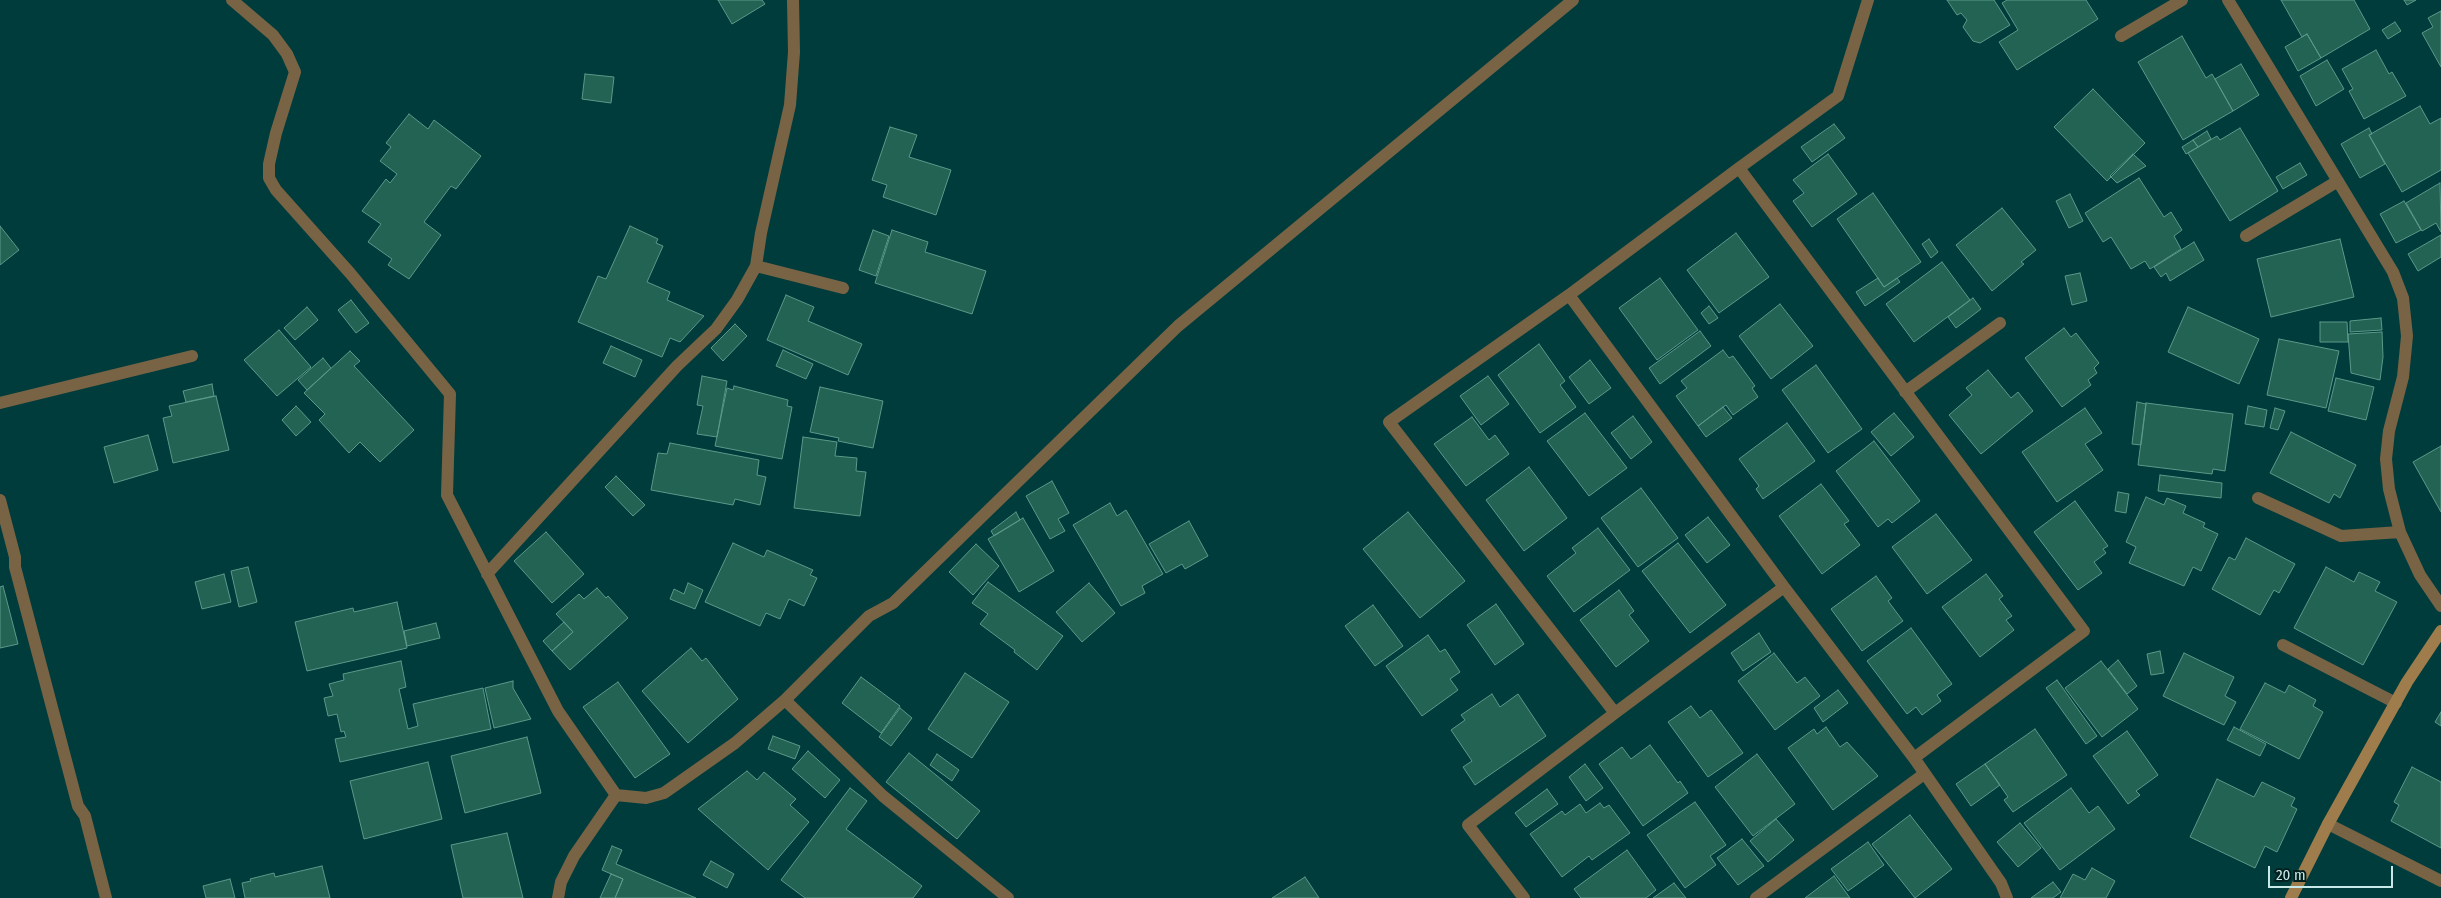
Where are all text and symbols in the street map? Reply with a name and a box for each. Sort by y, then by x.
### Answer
scale bar [2271,856,2396,888]
text: 20 m [2276,866,2306,884]

